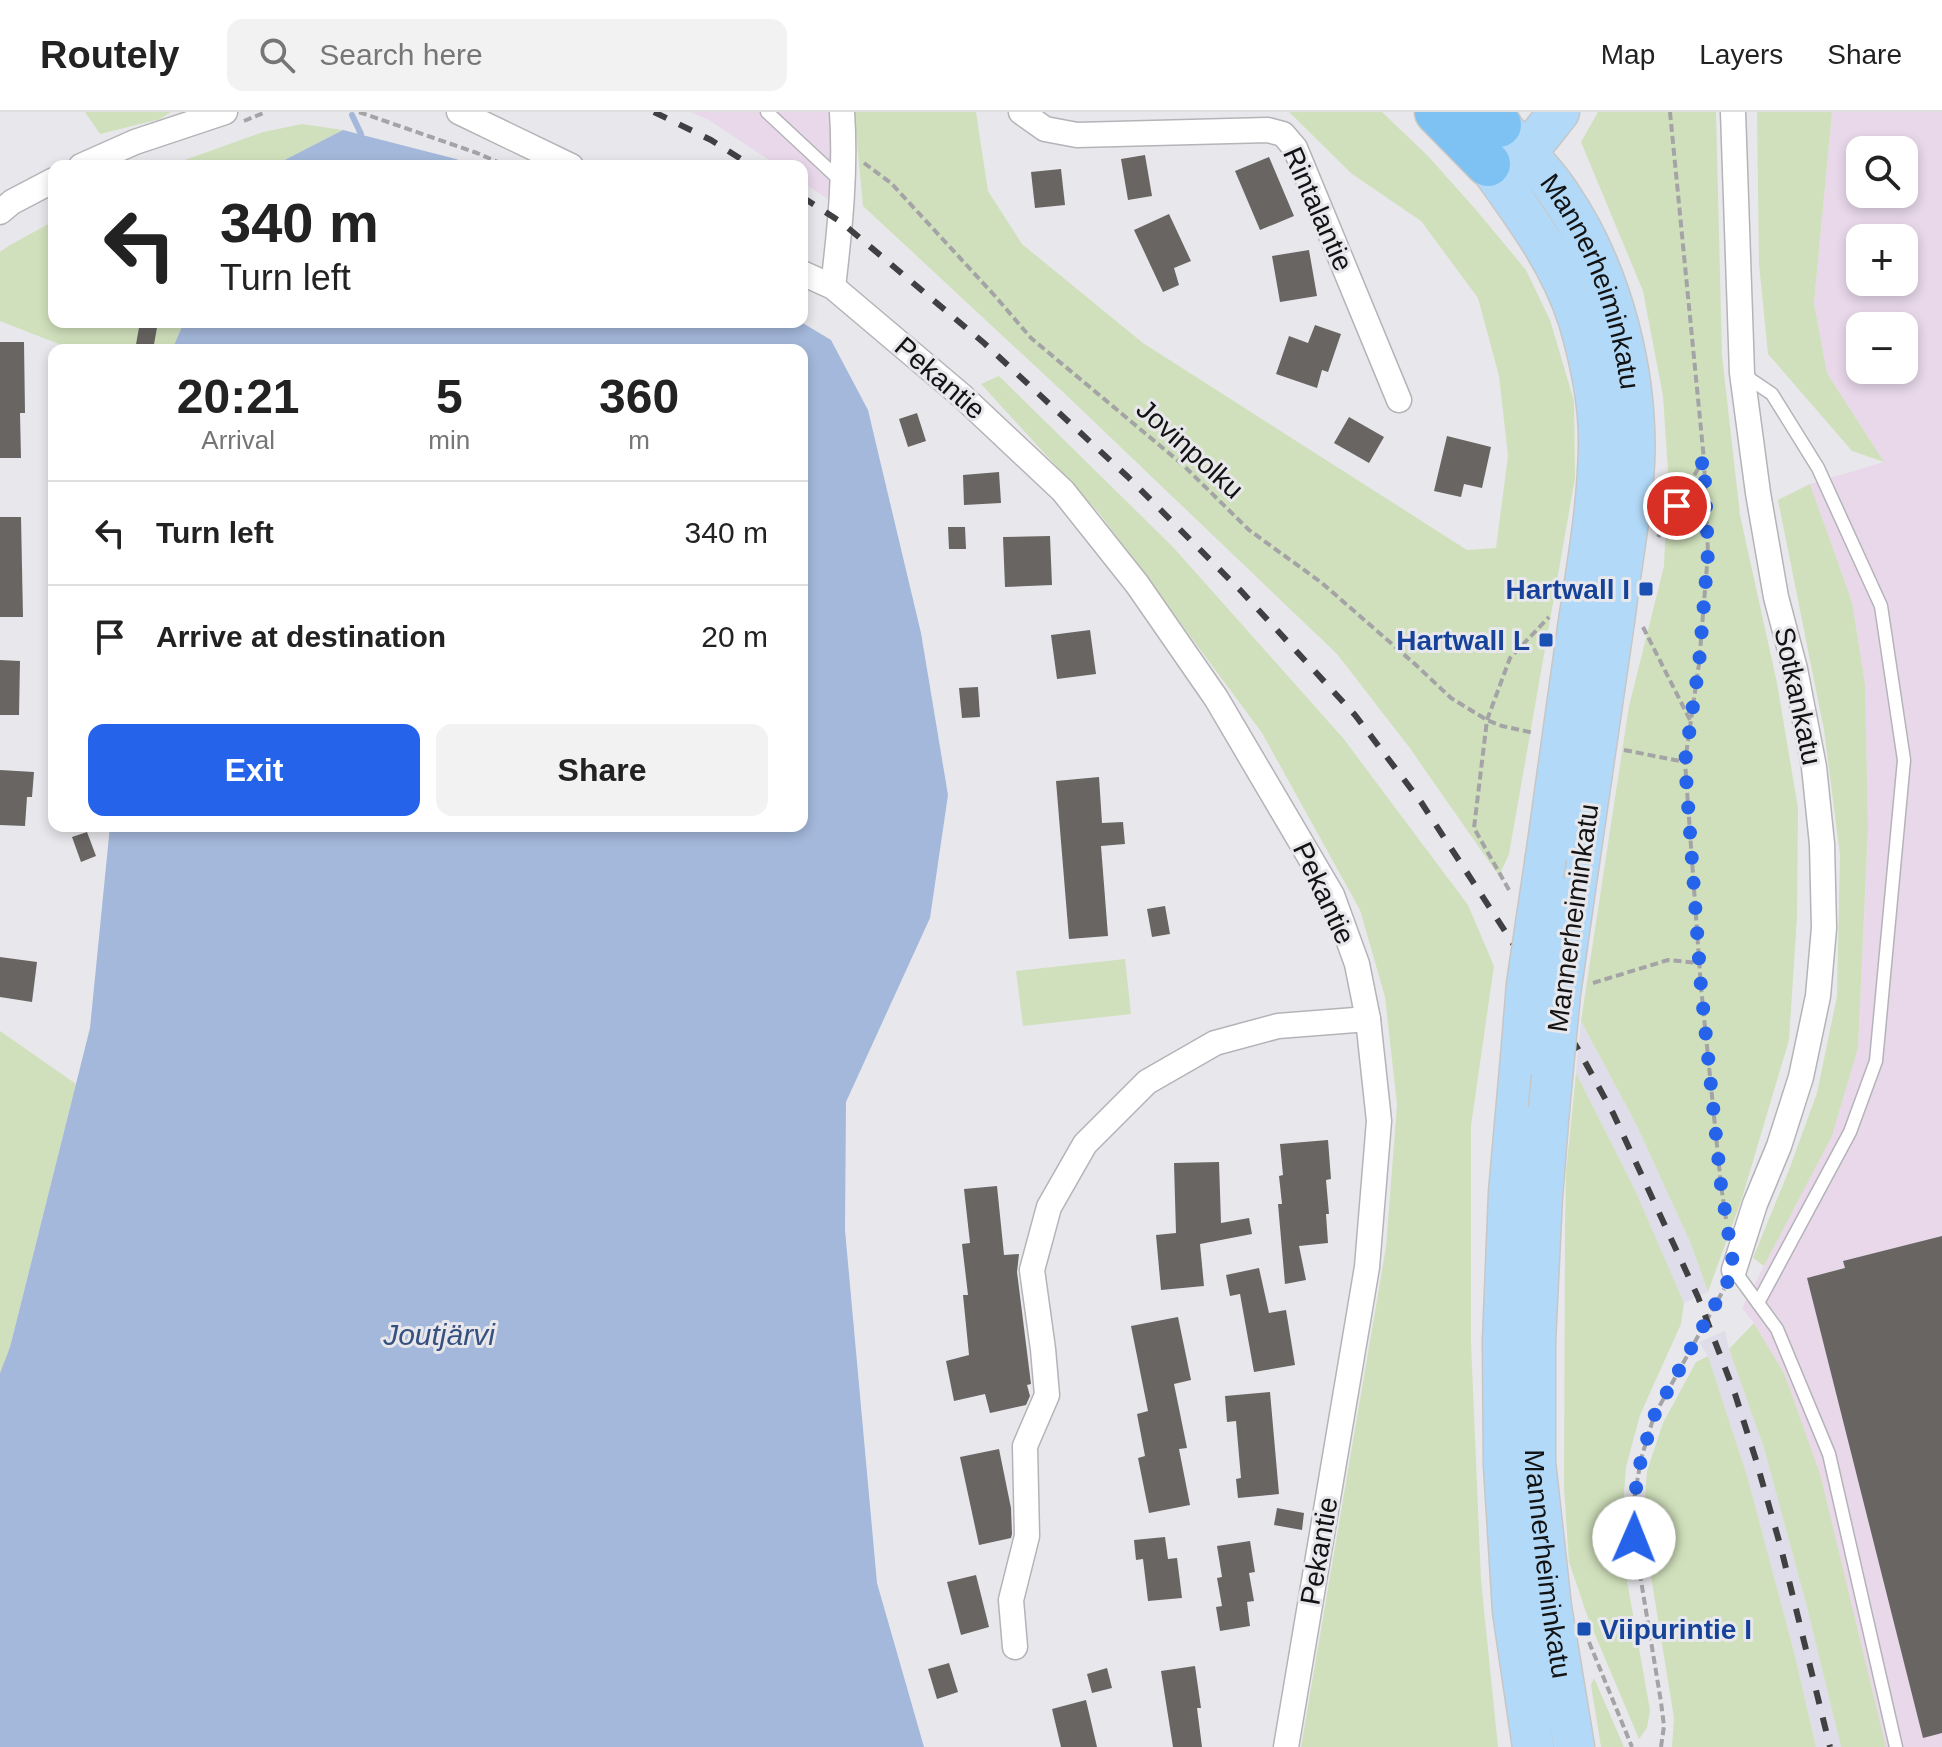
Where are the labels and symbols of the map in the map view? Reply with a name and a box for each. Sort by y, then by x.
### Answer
street label: Rintalantie [1277,142,1359,276]
street label: Mannerheiminkatu [1535,168,1646,391]
street label: Pekantie [889,331,991,425]
street label: Jovinpolku [1130,393,1250,505]
pin [1643,472,1711,540]
place label: Hartwall I [1506,574,1630,605]
marker: Hartwall I [1637,580,1655,598]
street label: Sotkankatu [1768,624,1828,768]
place label: Hartwall L [1396,625,1530,656]
marker: Hartwall L [1537,631,1555,649]
street label: Mannerheiminkatu [1542,802,1604,1034]
street label: Pekantie [1287,837,1361,949]
water label: Joutjärvi [382,1318,496,1351]
street label: Mannerheiminkatu [1520,1449,1578,1680]
street label: Pekantie [1294,1495,1344,1607]
position arrow [1592,1496,1676,1580]
place label: Viipurintie I [1600,1614,1752,1645]
marker: Viipurintie I [1575,1620,1593,1638]

